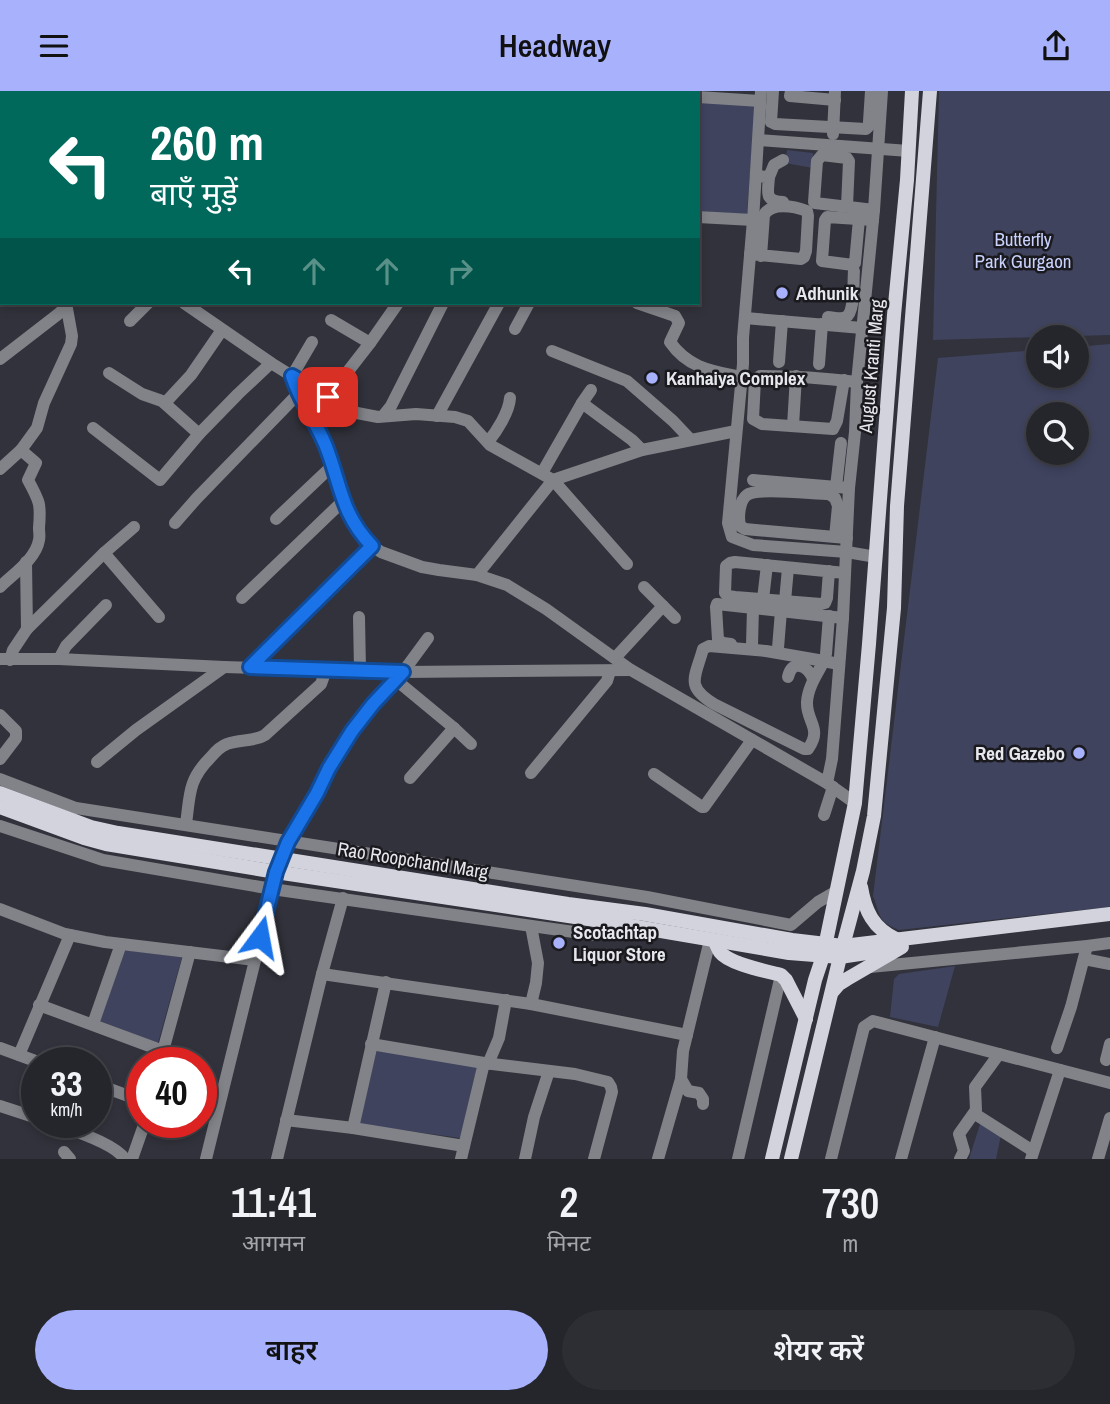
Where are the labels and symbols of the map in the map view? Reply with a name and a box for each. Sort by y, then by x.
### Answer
park label: Butterfly Park Gurgaon [975,226,1072,274]
place label: Adhunik [796,280,859,306]
marker: Adhunik [774,285,790,301]
street label: August Kranti Marg [852,298,890,435]
place label: Kanhaiya Complex [666,365,806,391]
pin [298,367,358,427]
marker: Kanhaiya Complex [644,370,660,386]
place label: Red Gazebo [975,740,1065,766]
marker: Red Gazebo [1071,745,1087,761]
street label: Rao Roopchand Marg [336,835,491,885]
position arrow [223,900,297,974]
place label: Scotachtap Liquor Store [573,919,666,967]
marker: Scotachtap Liquor Store [551,935,567,951]
speed limit sign: 40 [126,1047,217,1138]

